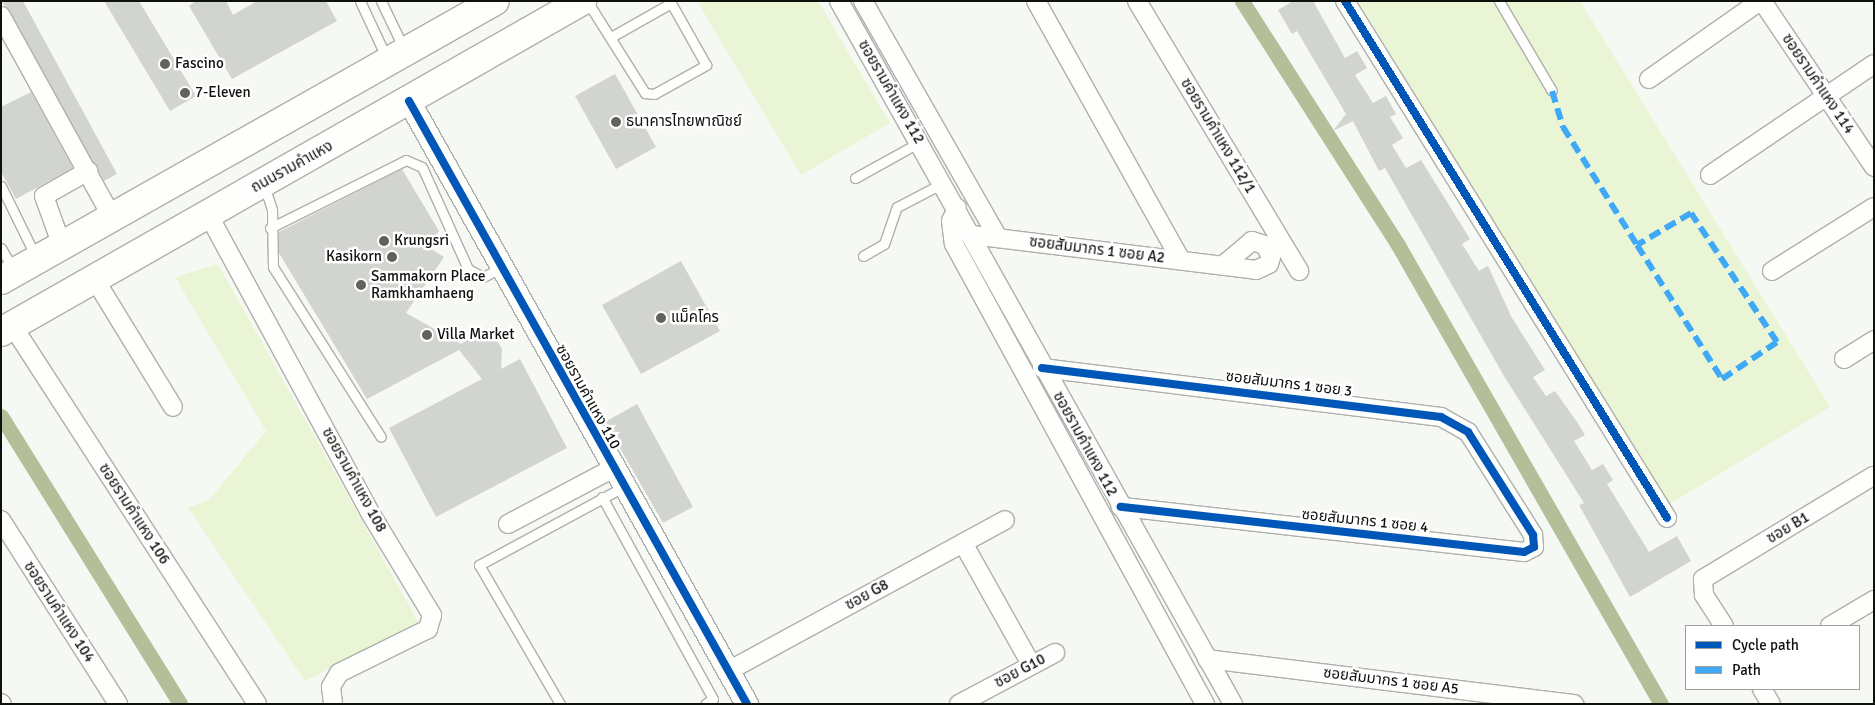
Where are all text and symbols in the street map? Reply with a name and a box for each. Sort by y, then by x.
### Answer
street label: ซอยรามคำแหง 114 [1778,31,1858,137]
street label: ซอยรามคำแหง 112 [854,37,928,147]
place label: Fascino [175,55,224,73]
marker: Fascino [159,58,171,70]
street label: ซอยรามคำแหง 112/1 [1177,75,1259,197]
place label: 7-Eleven [195,84,251,102]
marker: 7-Eleven [179,87,191,99]
place label: ธนาคารไทยพาณิชย์ [626,113,742,131]
marker: ธนาคารไทยพาณิชย์ [610,116,622,128]
street label: ถนนรามคำแหง [248,137,336,197]
place label: Krungsri [394,232,449,250]
street label: ซอยสัมมากร 1 ซอย A2 [1028,233,1166,267]
marker: Krungsri [378,235,390,247]
place label: Kasikorn [326,248,382,266]
marker: Kasikorn [386,251,398,263]
place label: Sammakorn Place Ramkhamhaeng [371,267,485,302]
marker: Sammakorn Place Ramkhamhaeng [355,279,367,291]
place label: แม็คโคร [671,309,719,327]
marker: แม็คโคร [655,312,667,324]
place label: Villa Market [437,326,514,344]
marker: Villa Market [421,329,433,341]
street label: ซอยรามคำแหง 110 [552,342,624,452]
street label: ซอยสัมมากร 1 ซอย 3 [1225,367,1353,401]
street label: ซอยรามคำแหง 112 [1049,389,1121,499]
street label: ซอยรามคำแหง 108 [318,425,390,535]
street label: ซอยรามคําแหง 106 [95,460,173,568]
street label: ซอยสัมมากร 1 ซอย 4 [1301,505,1429,537]
street label: ซอย B1 [1764,508,1812,548]
street label: ซอยรามคําแหง 104 [20,558,98,666]
street label: ซอย G8 [842,576,892,614]
legend [1685,625,1860,690]
text: Cycle path [1732,636,1799,654]
street label: ซอย G10 [991,650,1049,692]
text: Path [1732,661,1761,679]
street label: ซอยสัมมากร 1 ซอย A5 [1322,664,1460,698]

